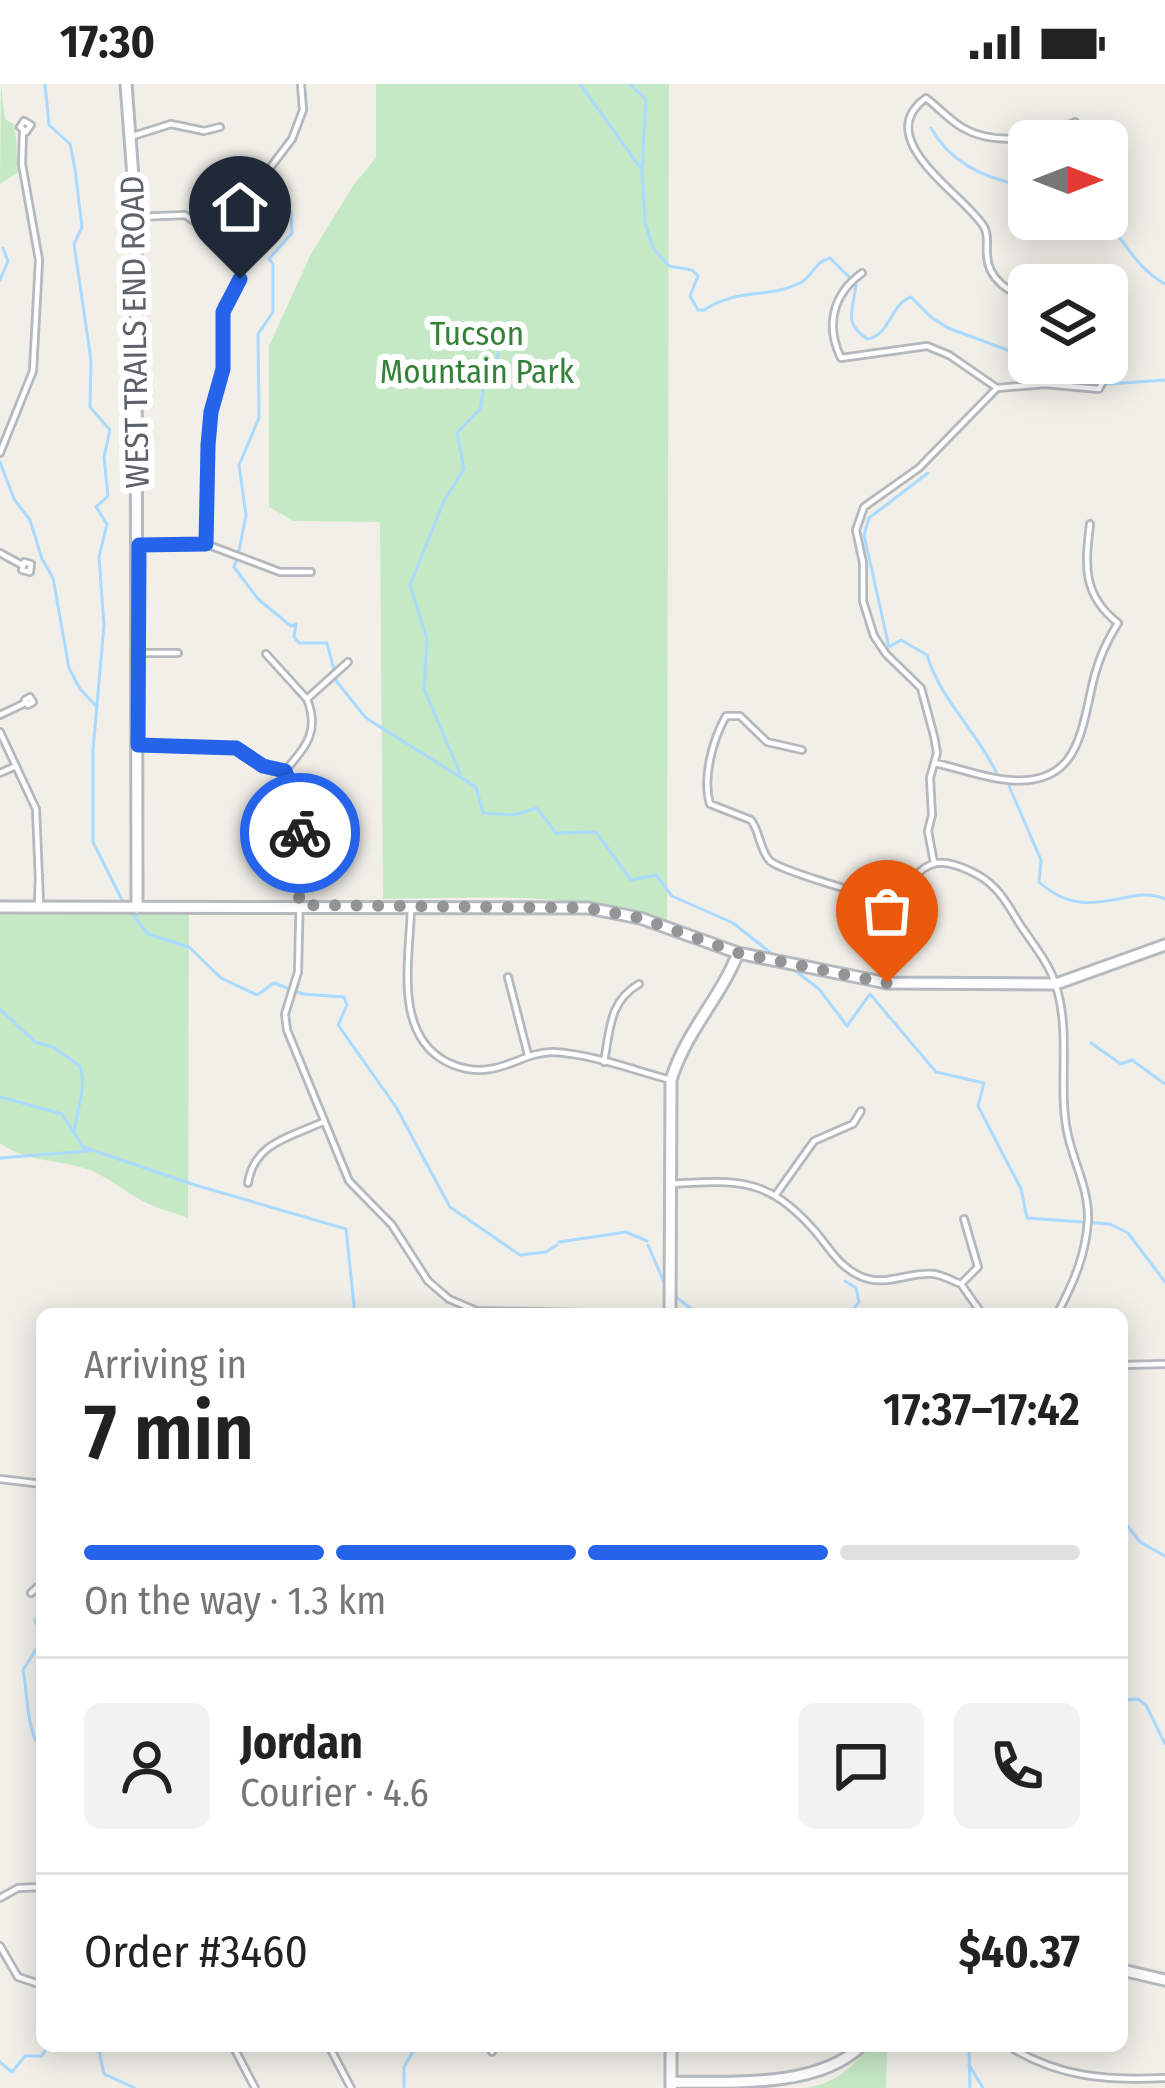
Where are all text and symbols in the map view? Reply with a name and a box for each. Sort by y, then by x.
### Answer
text: 17:30 [60,15,155,69]
north arrow [1008,120,1128,240]
map controls [1008,120,1128,384]
pin [189,156,291,279]
icon: home [207,174,273,240]
street label: WEST TRAILS END ROAD [112,175,158,489]
button: layers [1008,264,1128,384]
park label: Tucson Mountain Park [380,314,575,392]
courier [240,773,360,893]
icon: bike [267,800,333,866]
pin [836,860,938,983]
icon: bag [854,878,920,944]
text: Arriving in [84,1342,247,1388]
text: 17:37–17:42 [883,1383,1080,1437]
text: 7 min [84,1386,254,1480]
text: On the way · 1.3 km [84,1578,386,1624]
button: person [84,1703,210,1829]
button: chat [798,1703,924,1829]
button: phone [954,1703,1080,1829]
text: Jordan [240,1716,363,1770]
text: Courier · 4.6 [240,1770,429,1816]
text: Order #3460 [84,1925,308,1979]
text: $40.37 [959,1925,1080,1979]

